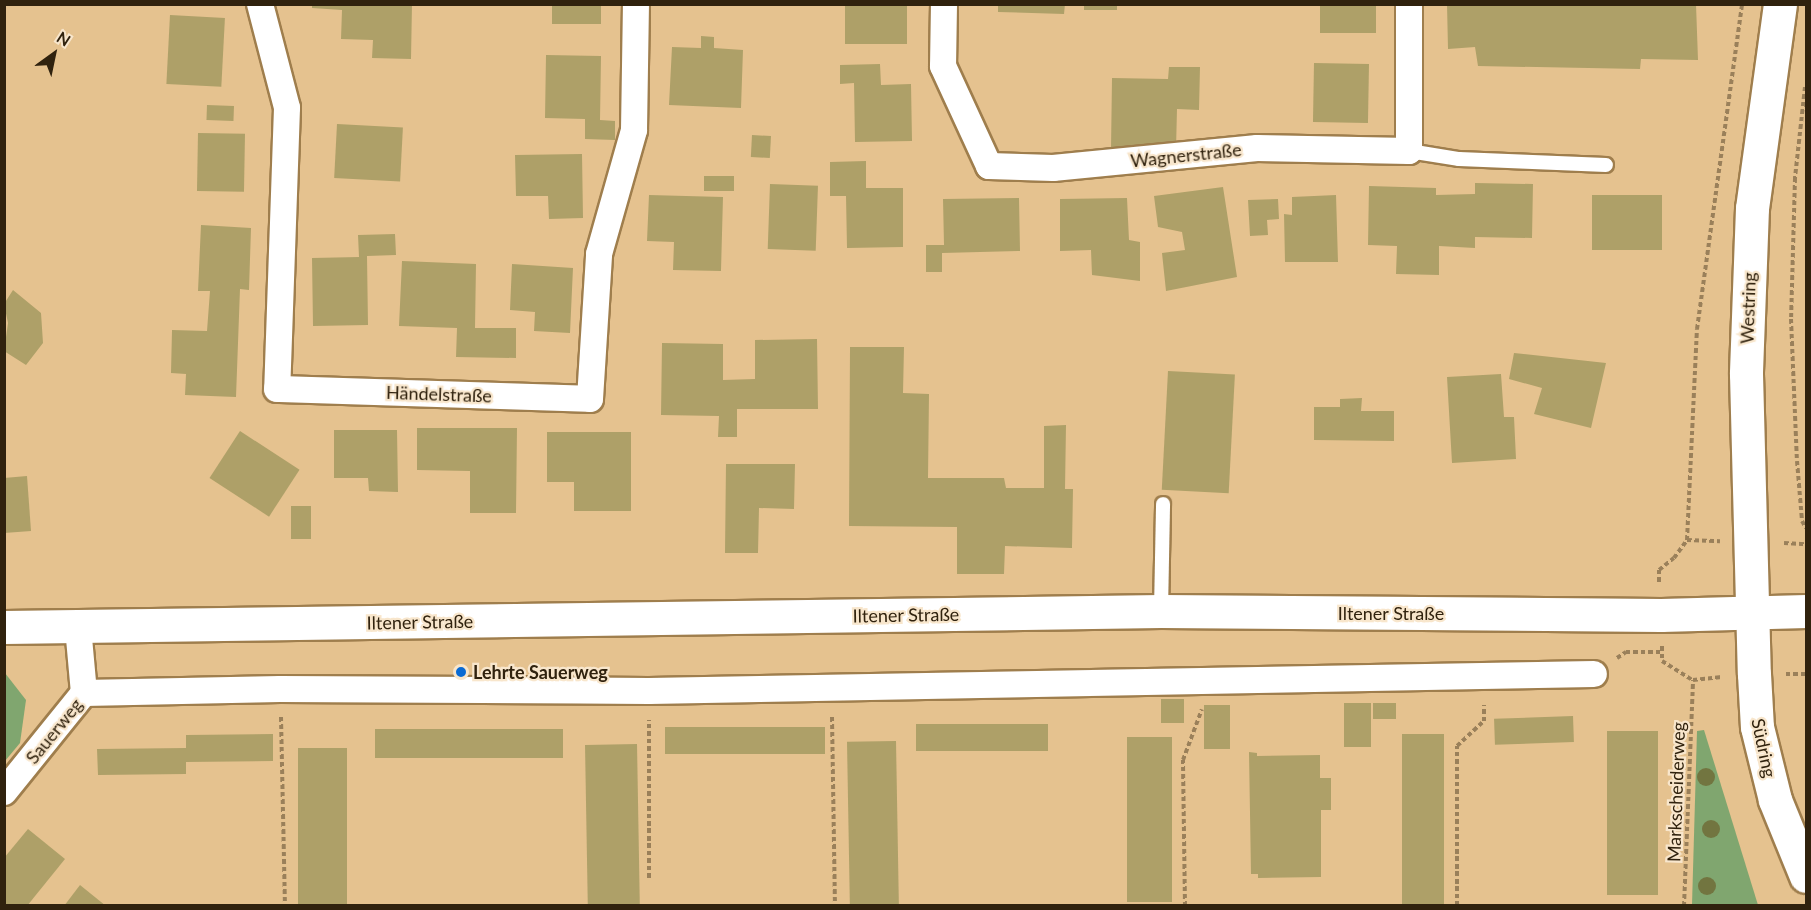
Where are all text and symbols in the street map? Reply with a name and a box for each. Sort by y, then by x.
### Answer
north arrow [24,24,84,84]
text: N [54,27,74,50]
street label: Wagnerstraße [1129,138,1243,172]
street label: Westring [1736,272,1760,344]
street label: Händelstraße [386,381,492,407]
street label: Iltener Straße [1338,602,1444,624]
street label: Iltener Straße [852,603,960,627]
street label: Iltener Straße [366,610,474,634]
place label: Lehrte Sauerweg [473,661,608,683]
marker: Lehrte Sauerweg [454,665,468,679]
street label: Sauerweg [21,694,87,768]
street label: Südring [1747,716,1781,780]
street label: Markscheiderweg [1663,721,1689,863]

